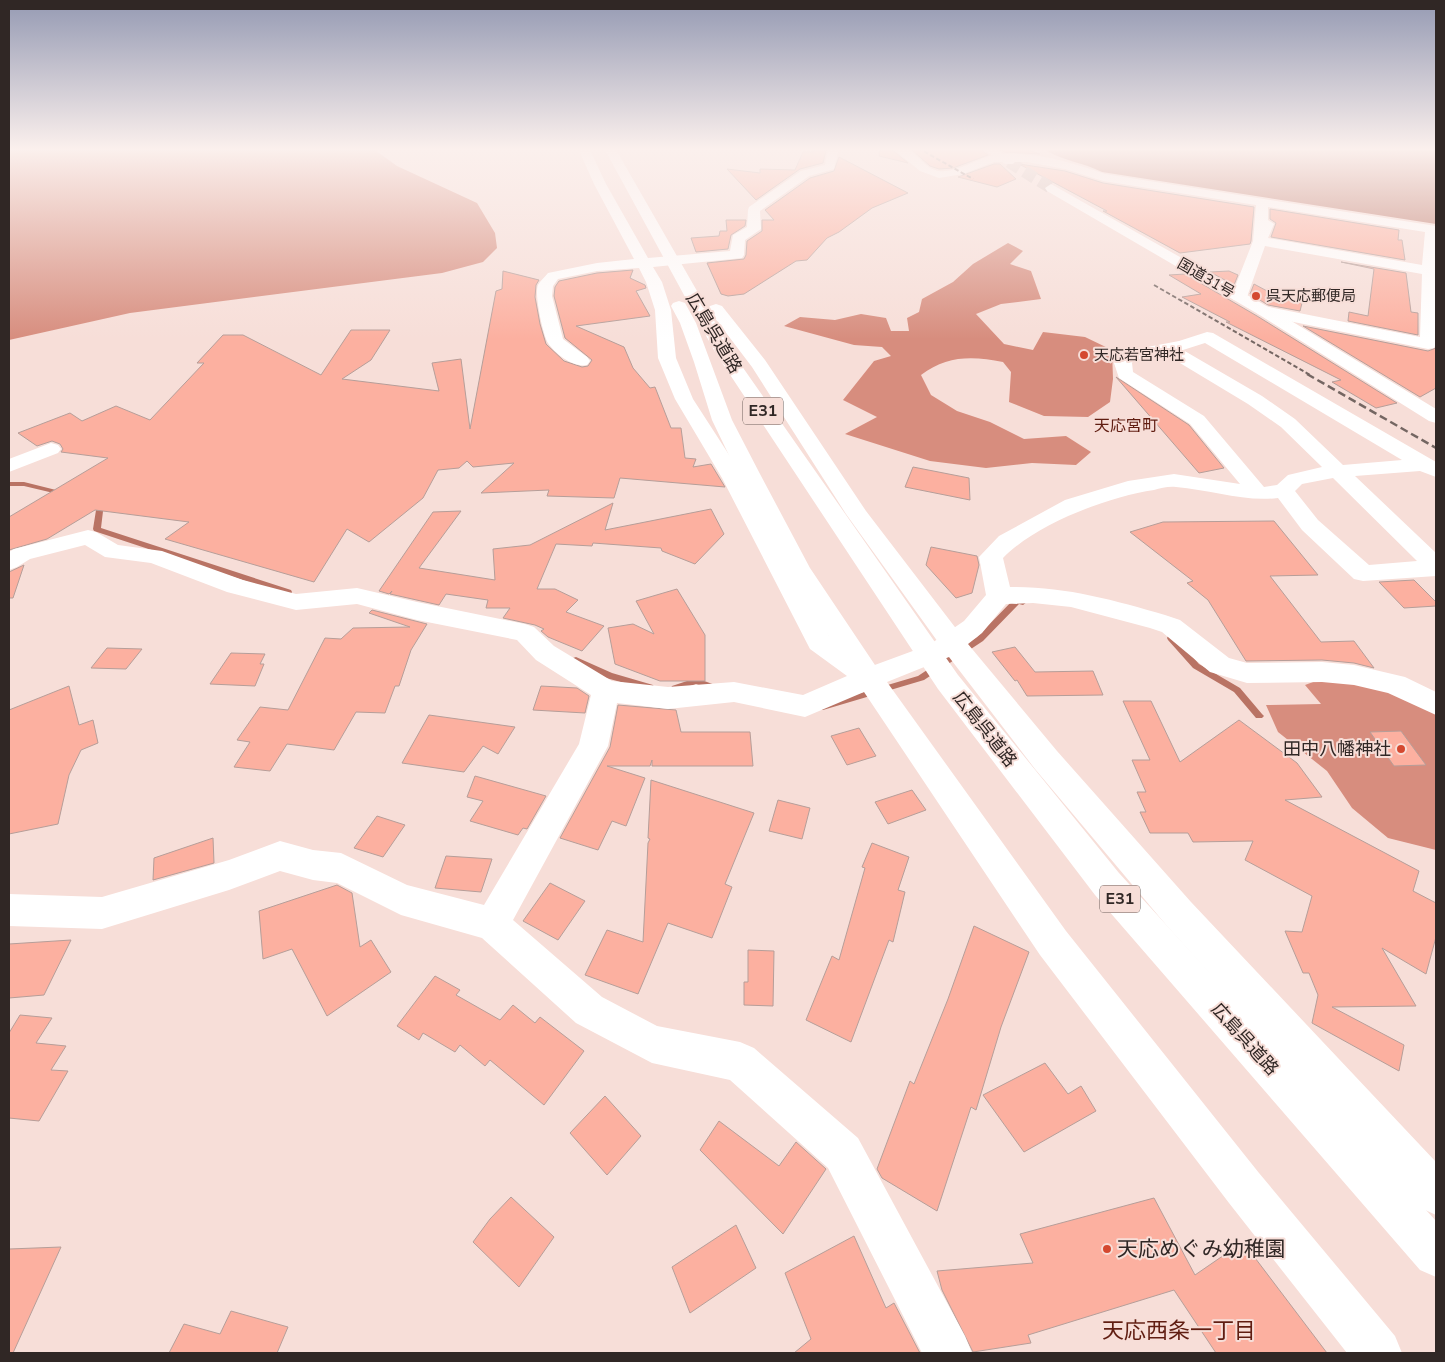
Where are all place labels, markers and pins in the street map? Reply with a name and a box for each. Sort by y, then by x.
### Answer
place label: 呉天応郵便局 [1266,286,1356,306]
marker: 呉天応郵便局 [1250,290,1262,302]
place label: 天応若宮神社 [1094,345,1184,365]
marker: 天応若宮神社 [1078,349,1090,361]
place label: 田中八幡神社 [1283,737,1391,761]
marker: 田中八幡神社 [1395,743,1407,755]
place label: 天応めぐみ幼稚園 [1117,1235,1286,1263]
marker: 天応めぐみ幼稚園 [1101,1243,1113,1255]

